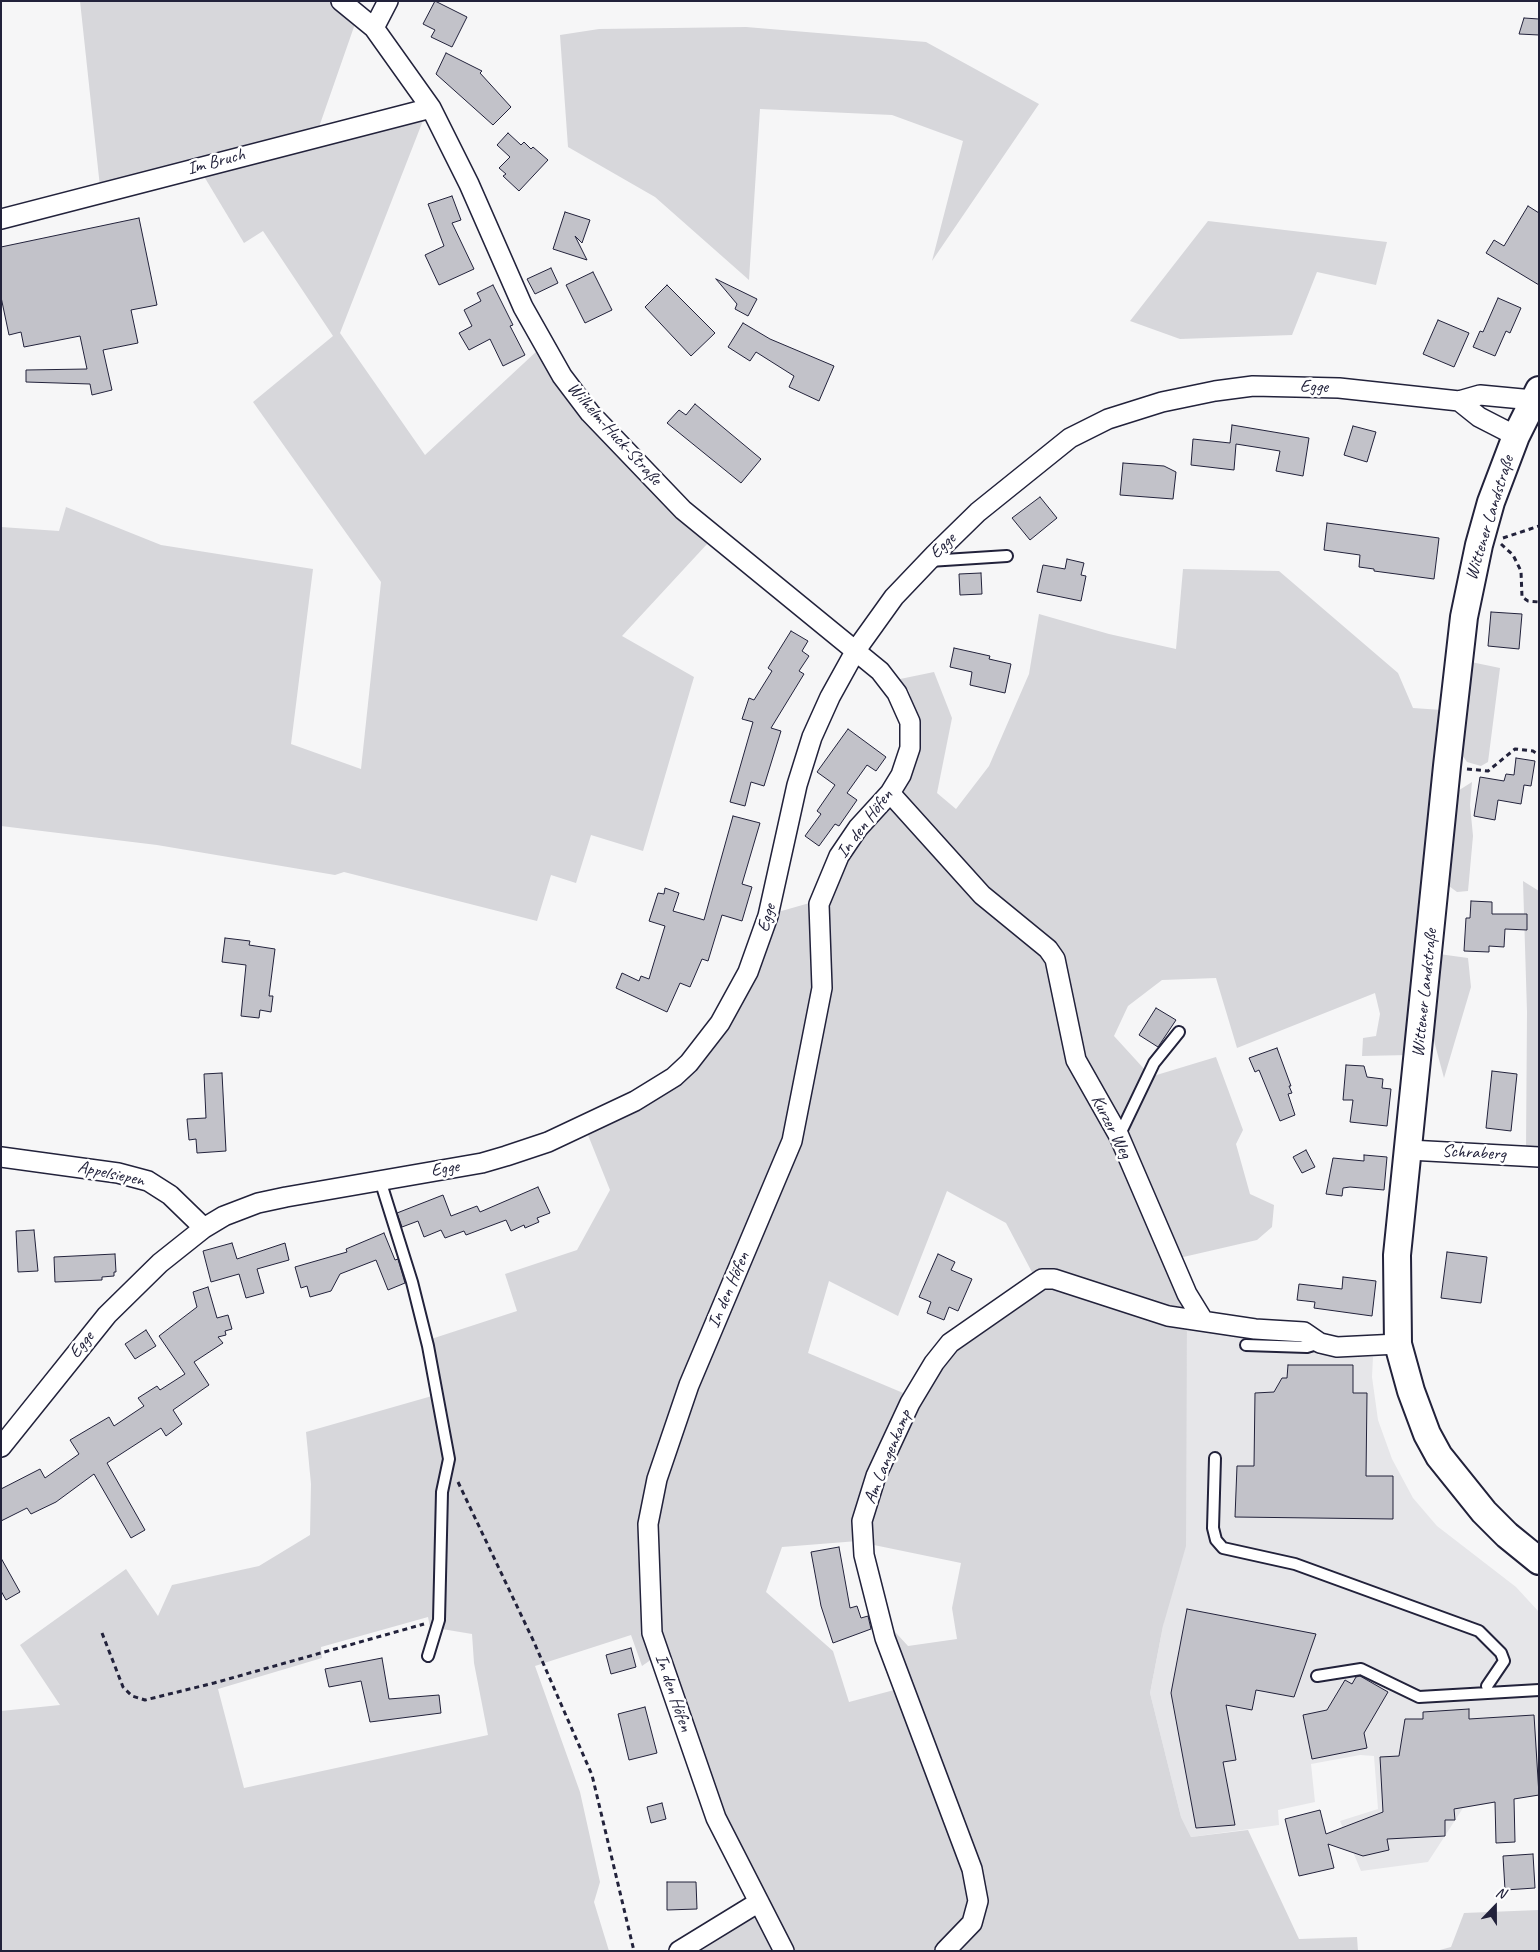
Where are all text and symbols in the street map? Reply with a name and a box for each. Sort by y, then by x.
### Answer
street label: Im Bruch [185,144,247,180]
street label: Egge [1300,376,1328,398]
street label: Wilhelm-Huck-Straße [562,378,666,490]
street label: Wittener Landstraße [1461,453,1519,583]
street label: Egge [925,528,961,564]
street label: In den Höfen [832,785,898,863]
street label: Egge [753,901,781,935]
street label: Wittener Landstraße [1408,928,1442,1058]
street label: Kurzer Weg [1086,1091,1136,1163]
street label: Schraberg [1442,1141,1506,1165]
street label: Appelsiepen [76,1156,146,1192]
street label: Egge [429,1156,461,1182]
street label: In den Höfen [703,1249,755,1331]
street label: Egge [65,1327,99,1363]
street label: Am Langenkamp [859,1407,917,1507]
street label: In den Höfen [650,1651,696,1735]
north arrow [1470,1882,1520,1932]
text: N [1494,1883,1508,1902]

